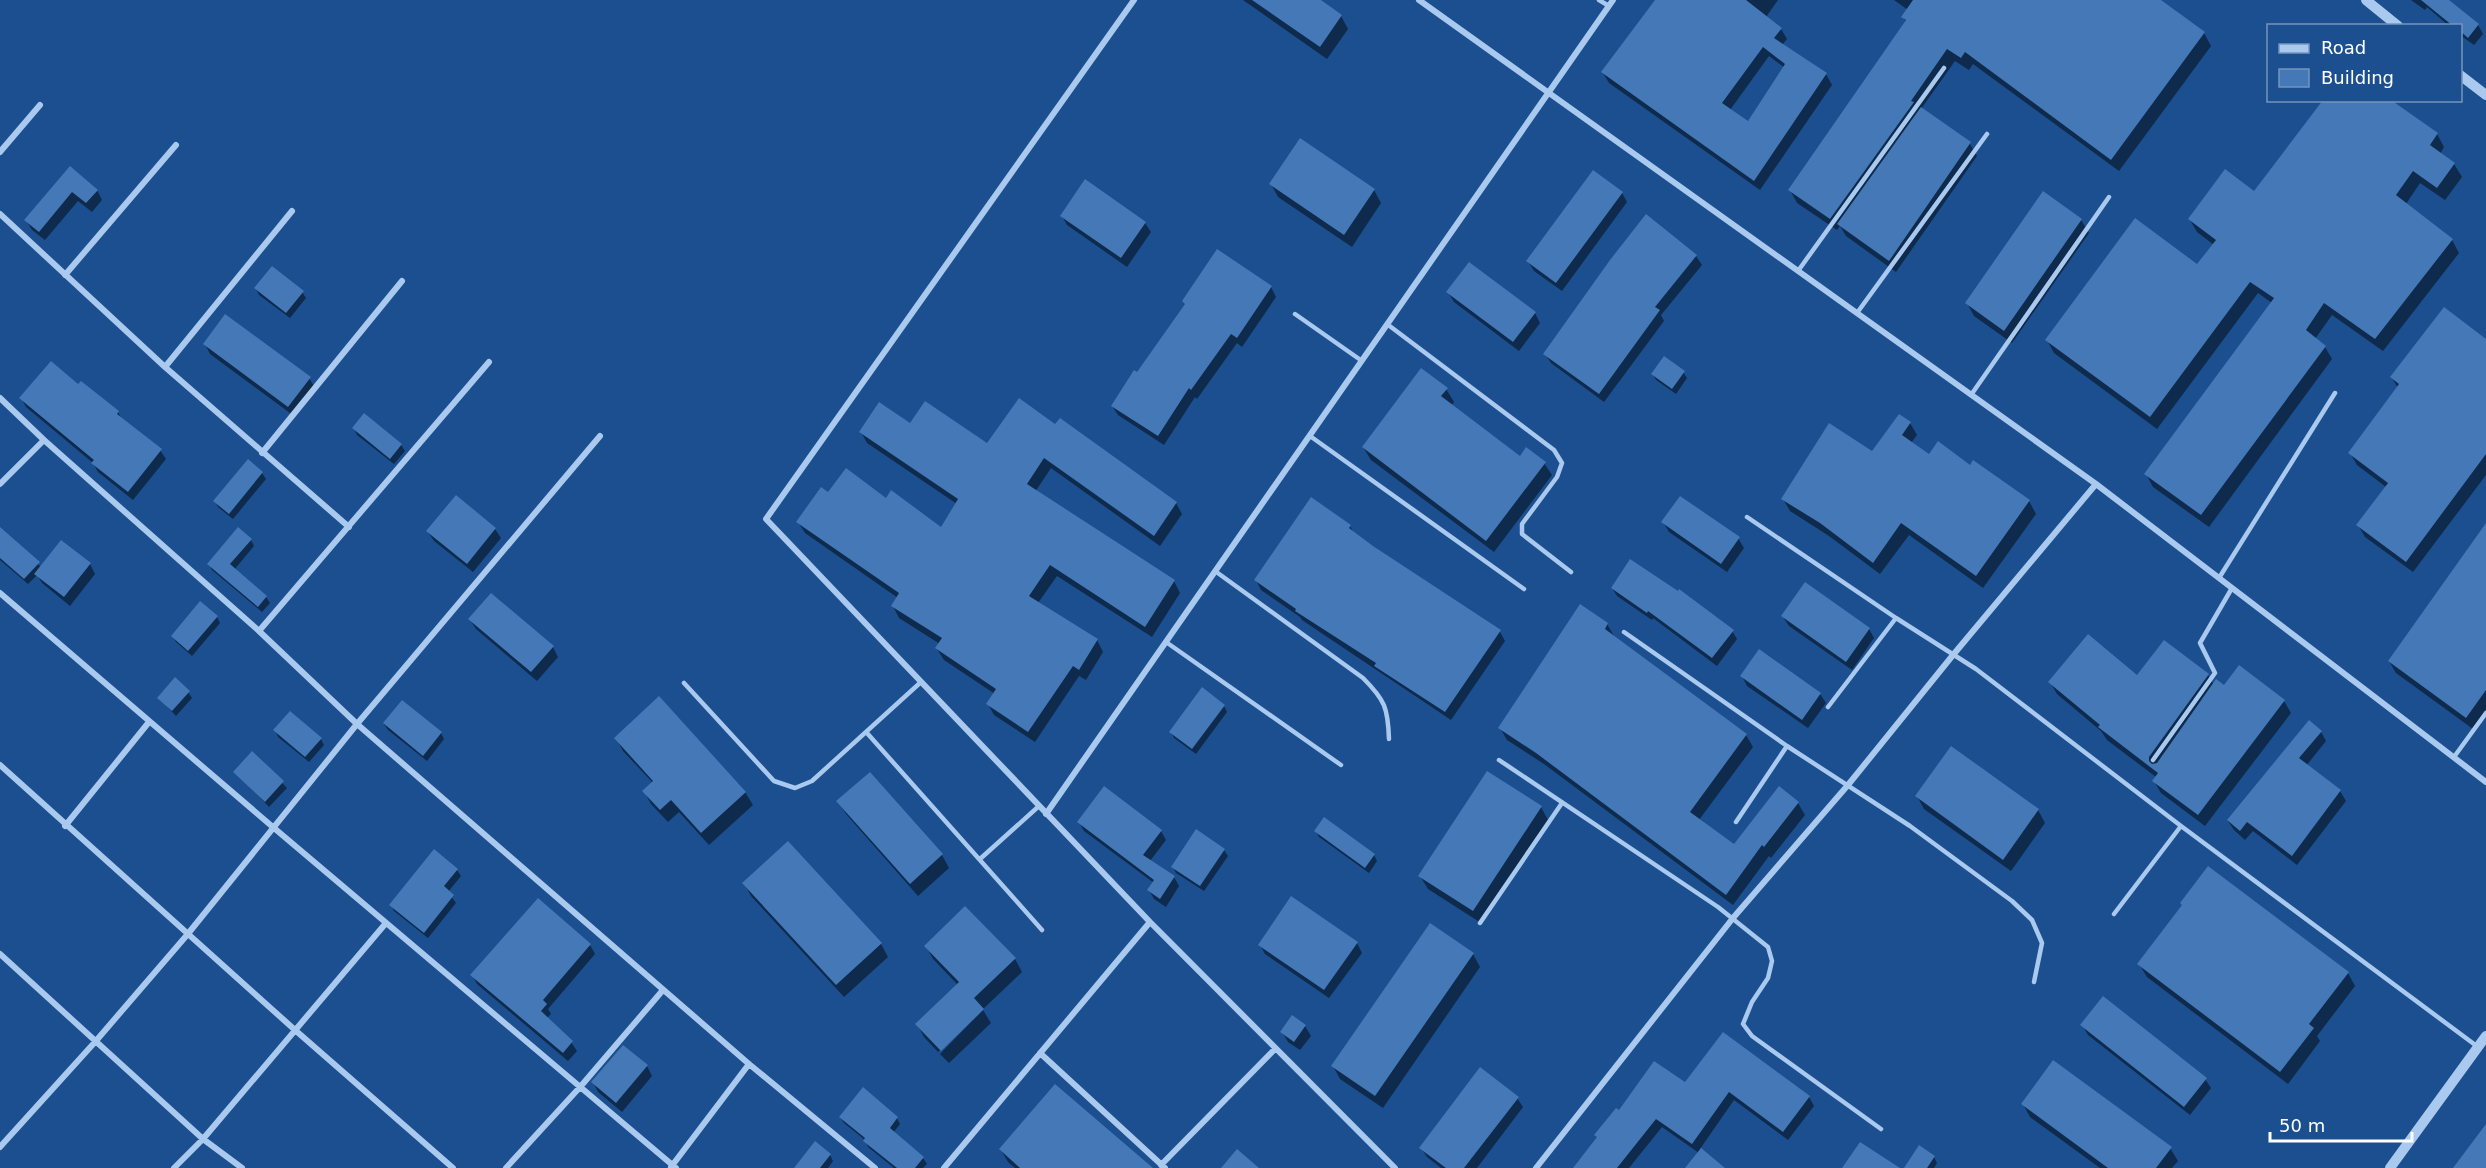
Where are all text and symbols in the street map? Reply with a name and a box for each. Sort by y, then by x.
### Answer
legend [2267,24,2462,102]
text: Road [2321,37,2366,58]
text: Building [2321,67,2394,88]
scale bar [2270,1105,2412,1143]
text: 50 m [2279,1115,2325,1136]

